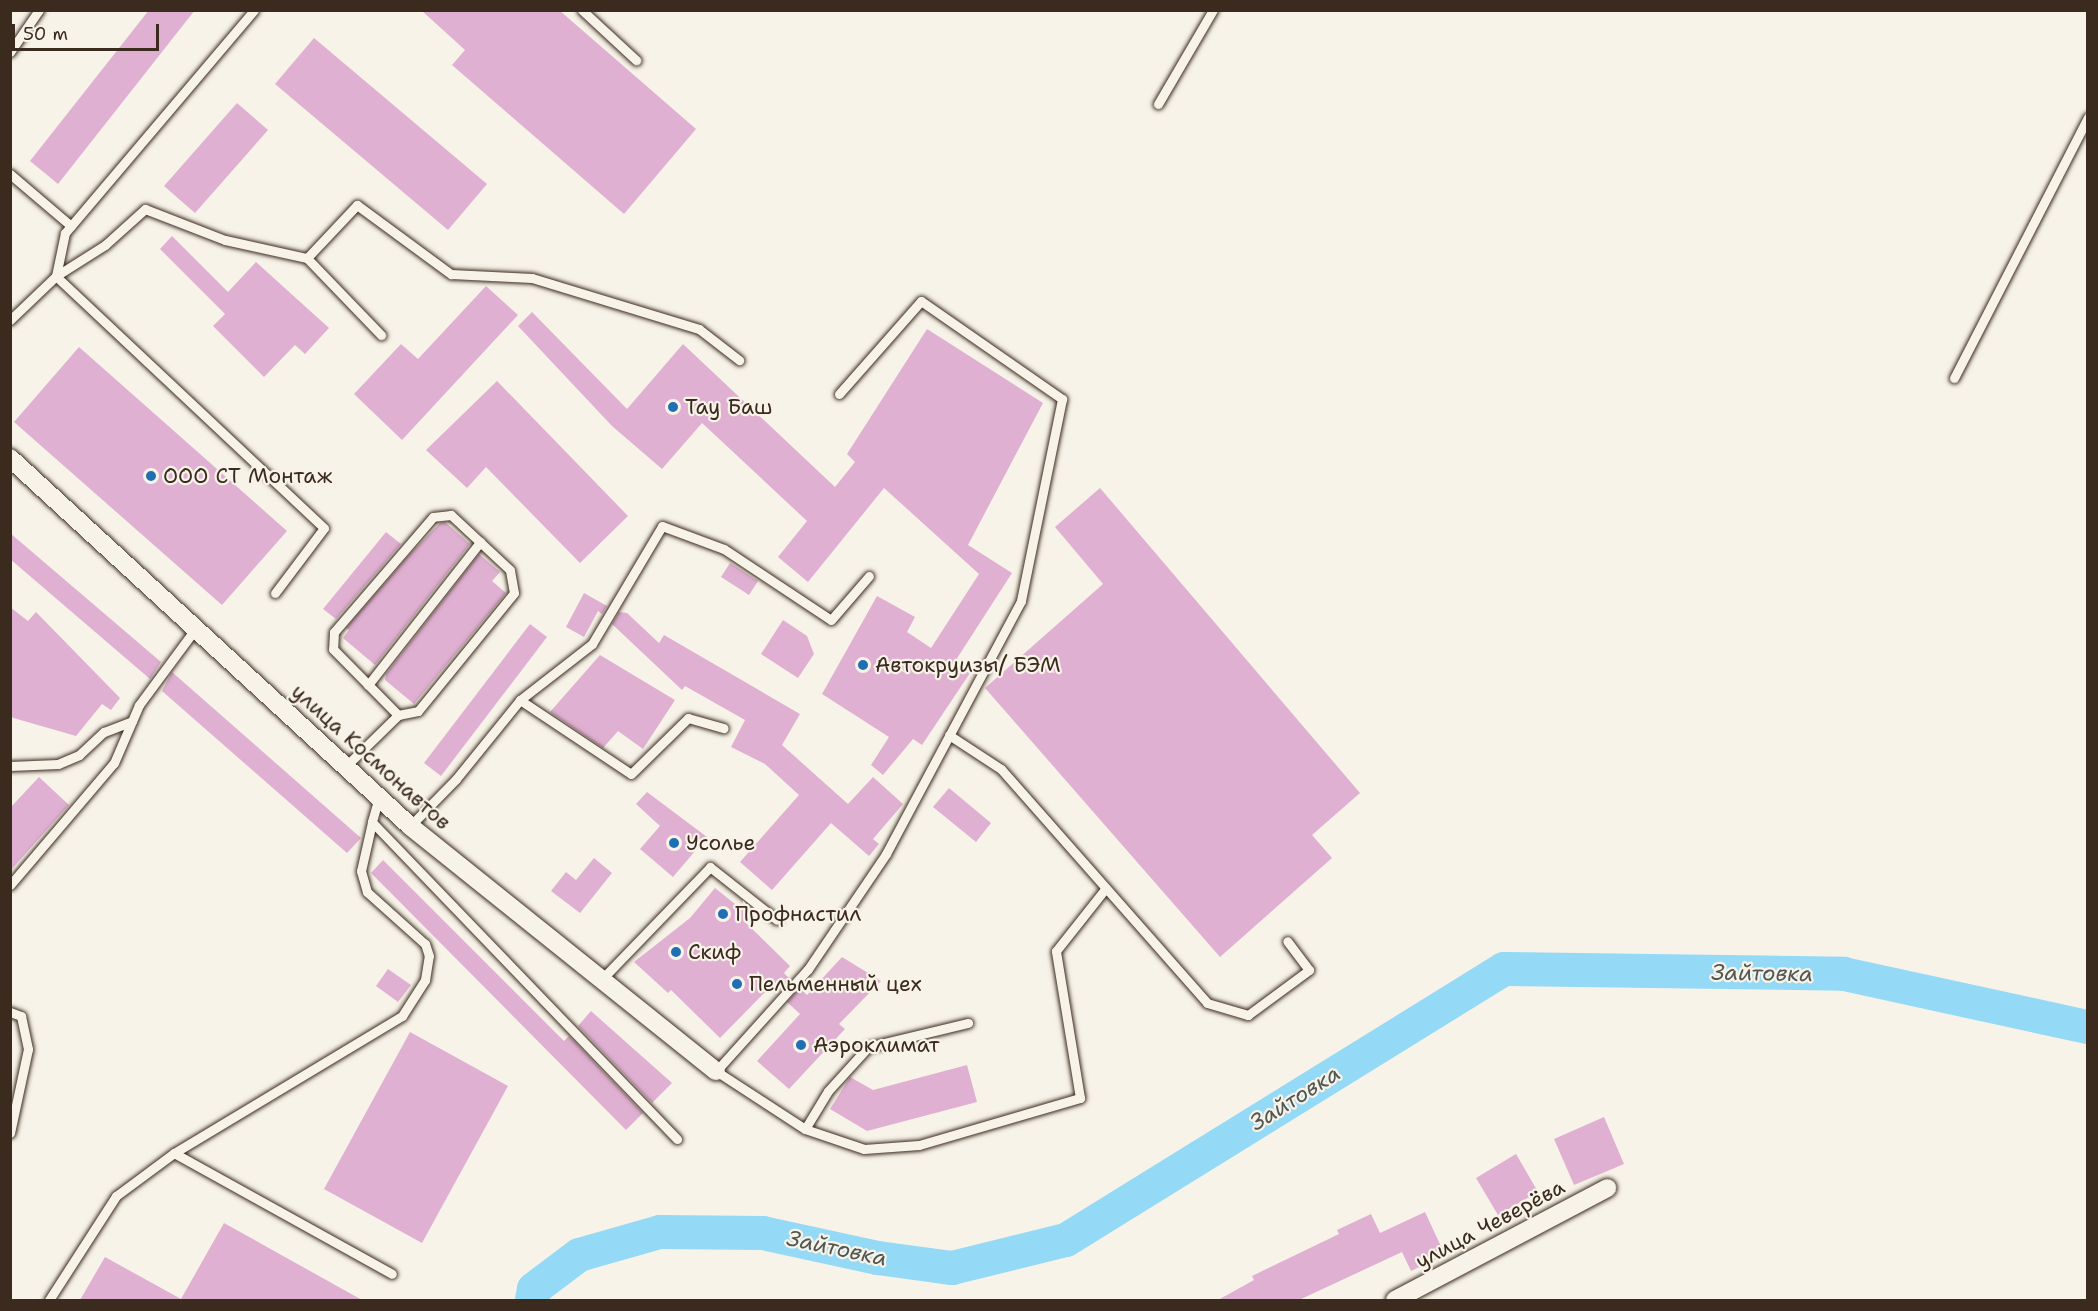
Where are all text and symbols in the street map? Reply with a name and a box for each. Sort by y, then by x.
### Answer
scale bar [15,12,162,50]
text: 50 m [23,22,68,46]
place label: Тау Баш [685,394,772,420]
marker: Тау Баш [666,400,680,414]
place label: ООО СТ Монтаж [163,463,332,489]
marker: ООО СТ Монтаж [144,469,158,483]
place label: Автокруизы/ БЭМ [875,652,1061,678]
marker: Автокруизы/ БЭМ [856,658,870,672]
street label: улица Космонавтов [286,679,456,835]
place label: Усолье [686,830,755,856]
marker: Усолье [667,836,681,850]
place label: Профнастил [735,901,861,927]
marker: Профнастил [716,907,730,921]
place label: Скиф [688,939,741,965]
marker: Скиф [669,945,683,959]
water label: Зайтовка [1711,959,1813,987]
place label: Пельменный цех [749,971,922,997]
marker: Пельменный цех [730,977,744,991]
place label: Аэроклимат [813,1032,940,1058]
marker: Аэроклимат [794,1038,808,1052]
water label: Зайтовка [1245,1060,1345,1136]
street label: улица Чеверёва [1411,1174,1569,1274]
water label: Зайтовка [785,1225,889,1271]

